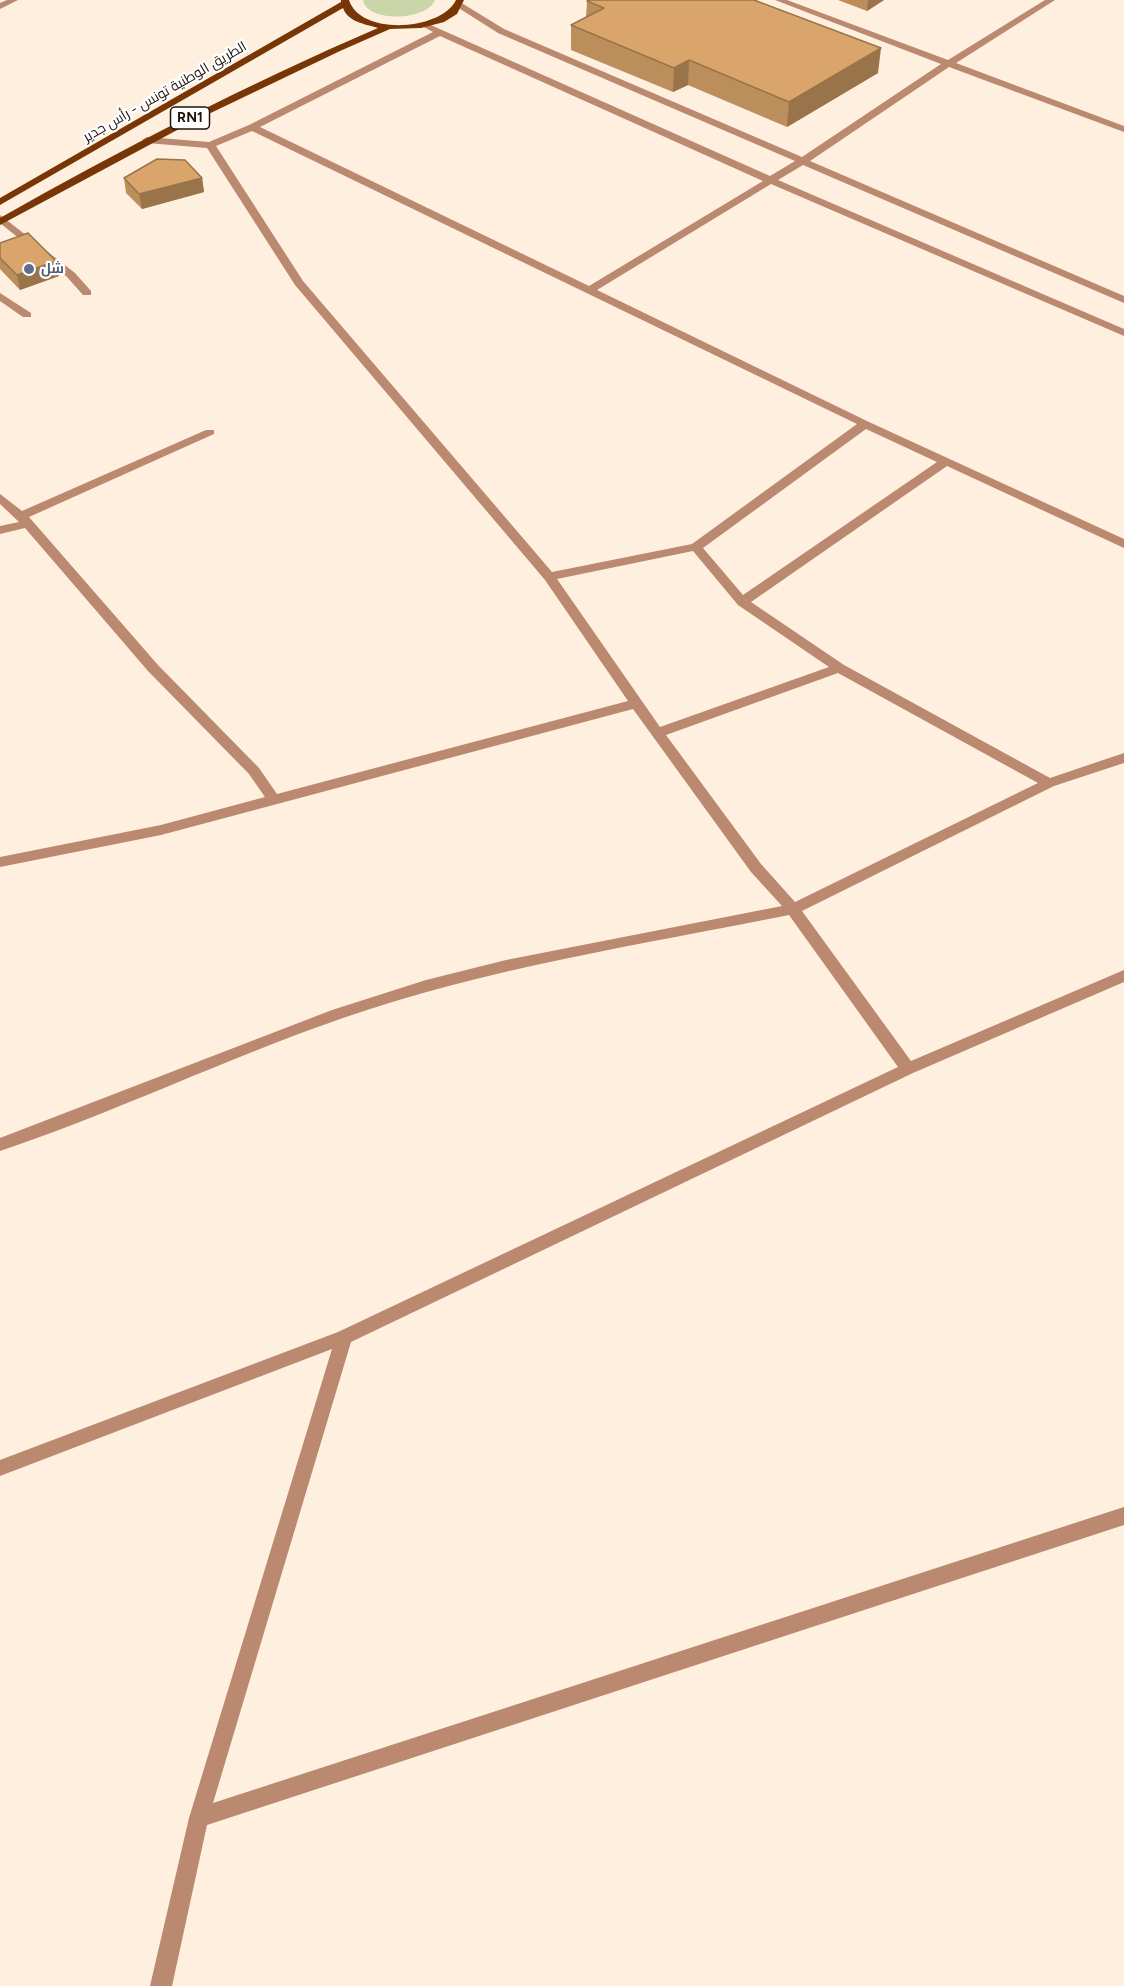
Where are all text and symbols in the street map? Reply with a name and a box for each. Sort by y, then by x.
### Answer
street label: الطريق الوطنية تونس - رأس جدير [80,38,250,146]
road number: RN1 [170,107,210,129]
place label: شل [41,261,64,277]
marker: شل [22,262,36,276]

